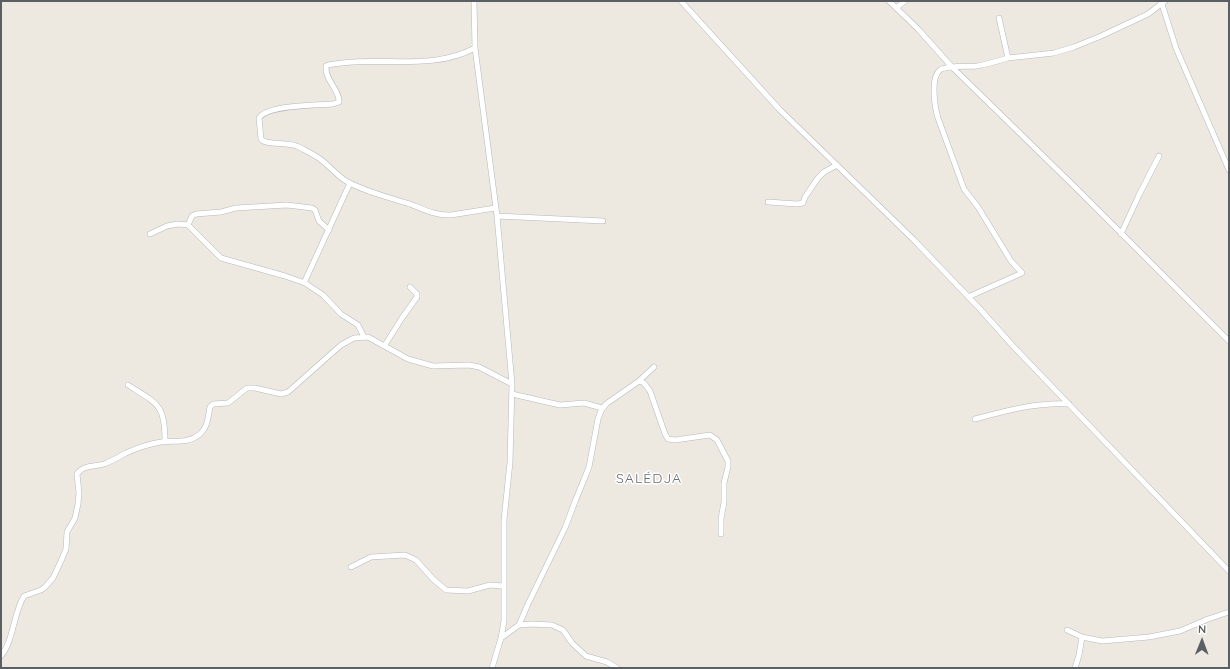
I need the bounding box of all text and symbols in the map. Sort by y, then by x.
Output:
district label: SALÉDJA [616,471,682,487]
north arrow [1182,621,1222,661]
text: N [1198,622,1206,636]

